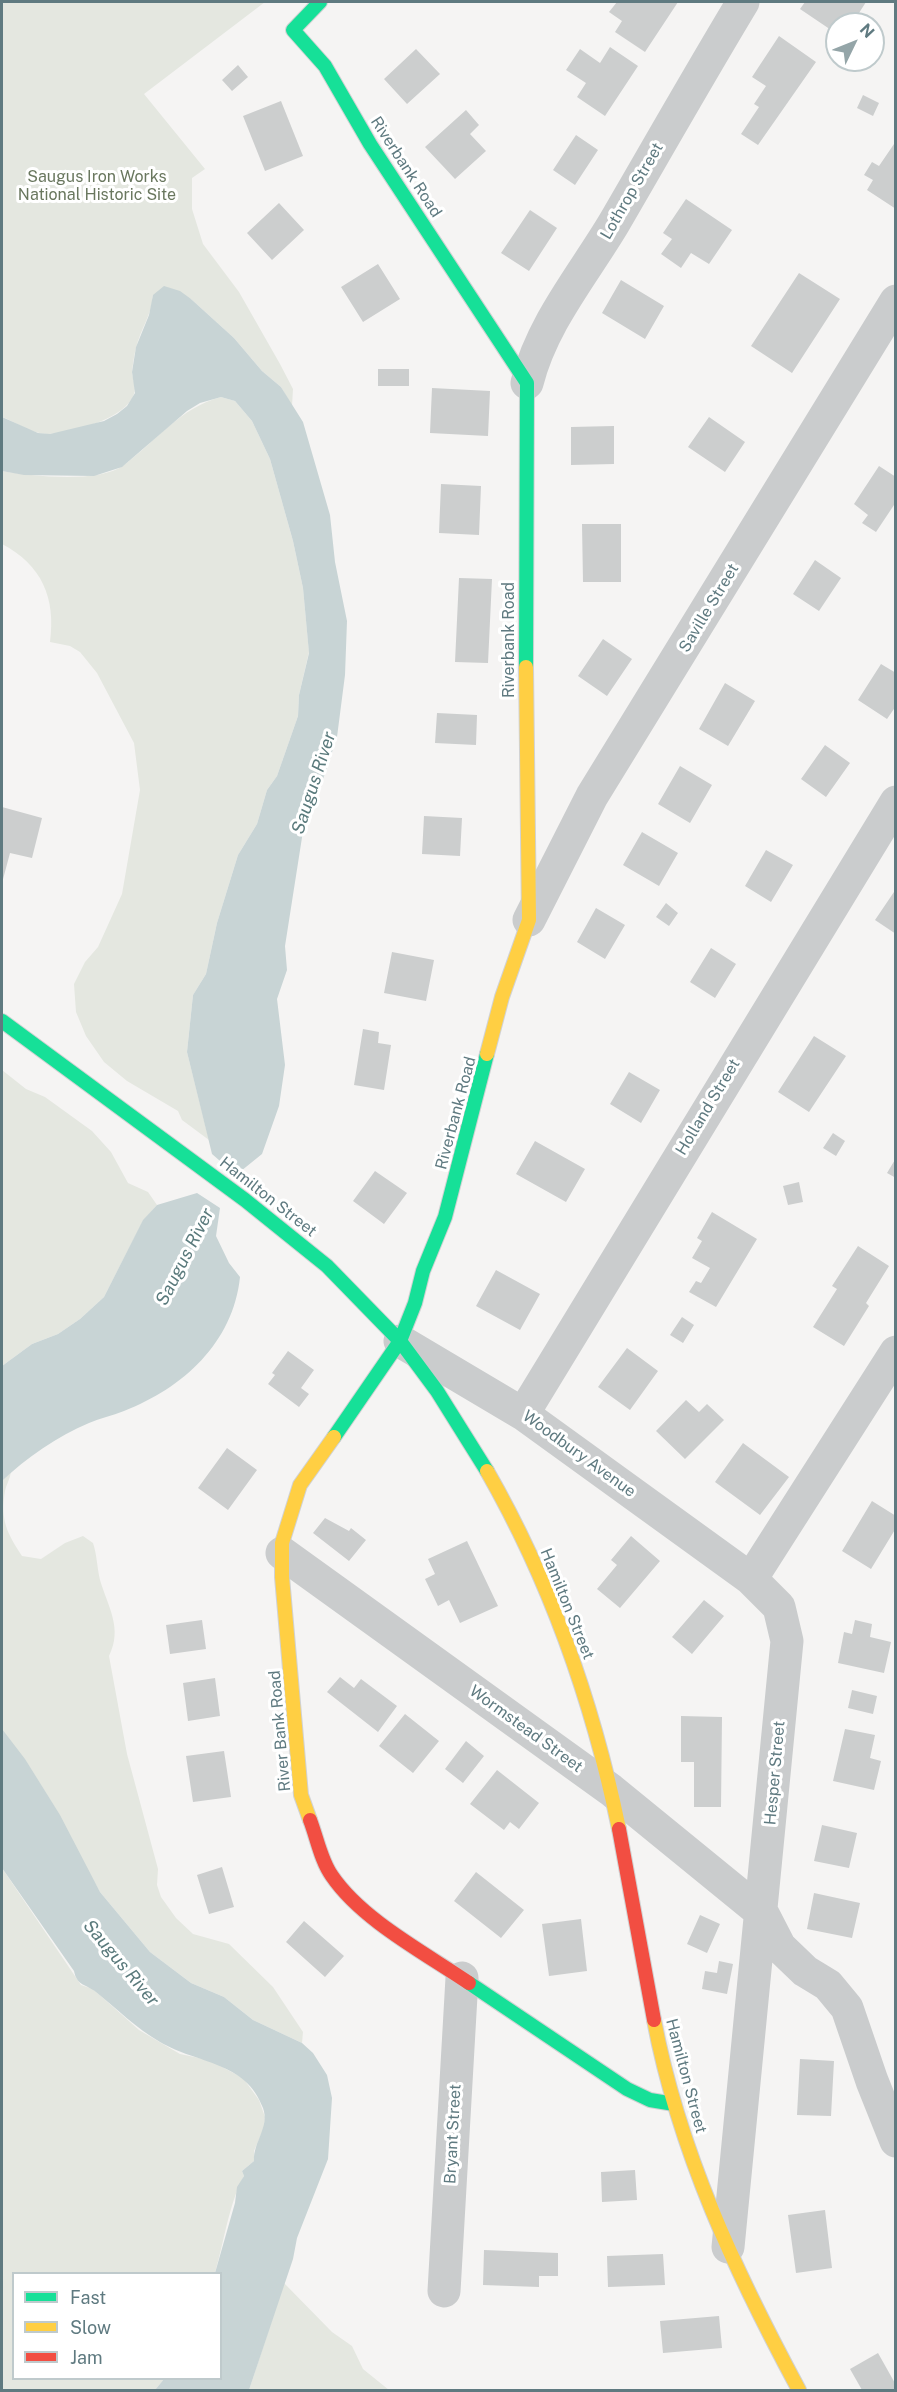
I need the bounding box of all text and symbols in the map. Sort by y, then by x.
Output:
north arrow [825,12,885,72]
text: N [856,20,878,42]
street label: Riverbank Road [366,113,446,221]
street label: Lothrop Street [597,139,667,243]
park label: Saugus Iron Works National Historic Site [18,167,176,205]
street label: Saville Street [675,560,743,656]
street label: Riverbank Road [499,582,519,698]
water label: Saugus River [287,729,341,837]
street label: Riverbank Road [432,1054,480,1172]
street label: Holland Street [672,1055,744,1159]
street label: Hamilton Street [216,1153,320,1241]
water label: Saugus River [151,1205,219,1309]
street label: Woodbury Avenue [519,1407,639,1501]
street label: Hamilton Street [536,1546,598,1662]
street label: River Bank Road [265,1670,295,1792]
street label: Wormstead Street [466,1681,586,1777]
street label: Hesper Street [761,1720,789,1826]
water label: Saugus River [79,1915,163,2011]
street label: Hamilton Street [661,2016,711,2136]
street label: Bryant Street [441,2083,465,2185]
legend [12,2272,222,2380]
text: Fast [70,2287,106,2308]
text: Slow [70,2317,111,2338]
text: Jam [70,2347,103,2368]

